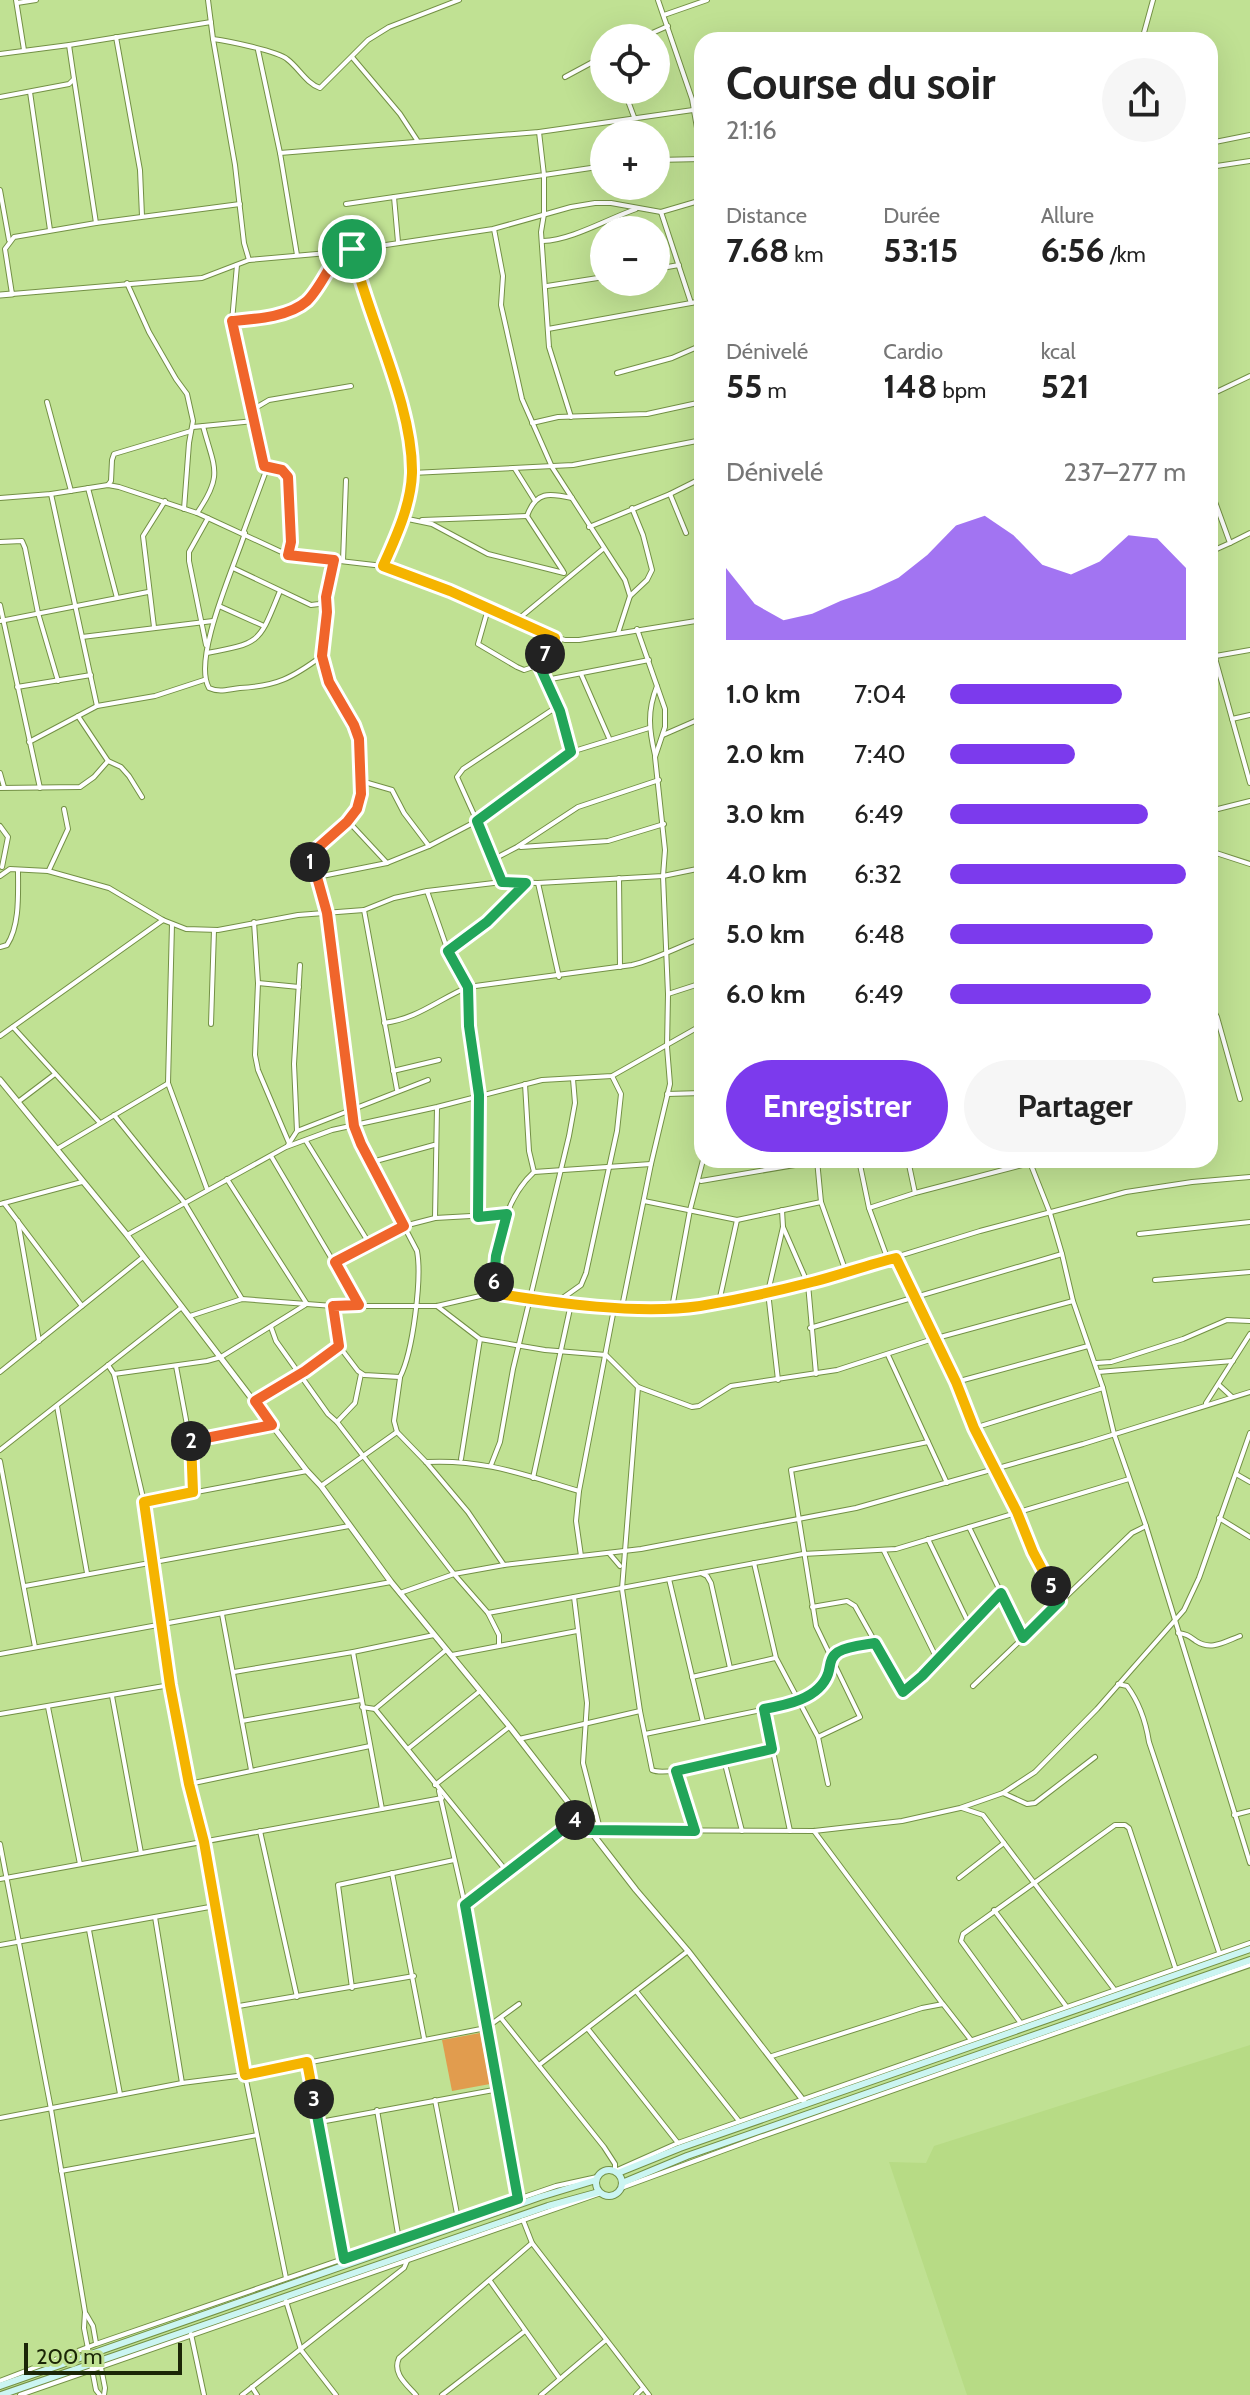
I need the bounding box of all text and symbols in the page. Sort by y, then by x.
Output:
map controls [590,24,670,296]
button: locate [590,24,670,104]
text: Course du soir [726,57,996,110]
button: share [1102,58,1186,142]
text: 21:16 [726,114,777,146]
button: + [590,120,670,200]
text: Distance [726,202,807,229]
text: Durée [883,202,940,229]
text: Allure [1041,202,1094,229]
pin [318,215,386,283]
button: − [590,216,670,296]
icon: arrive [330,227,374,271]
text: 7.68 [726,229,789,271]
text: 53:15 [883,229,958,271]
text: 6:56 [1041,229,1105,271]
text: km [789,241,823,268]
text: /km [1105,241,1146,268]
text: Dénivelé [726,338,808,365]
text: Cardio [883,338,943,365]
text: kcal [1041,338,1076,365]
text: 55 [726,365,763,407]
text: 148 [883,365,938,407]
text: 521 [1041,365,1089,407]
text: m [763,377,787,404]
text: bpm [938,377,986,404]
text: Dénivelé [726,456,823,488]
text: 237–277 m [1064,456,1186,488]
pin: 7 [525,634,565,674]
text: 7 [539,640,551,667]
text: 1.0 km [726,678,801,710]
text: 7:04 [854,678,906,710]
text: 2.0 km [726,738,805,770]
text: 7:40 [854,738,906,770]
text: 3.0 km [726,798,805,830]
text: 6:49 [854,798,904,830]
pin: 1 [290,842,330,882]
text: 1 [306,848,314,875]
text: 4.0 km [726,858,807,890]
text: 6:32 [854,858,902,890]
text: 5.0 km [726,918,805,950]
text: 6:48 [854,918,905,950]
text: 6.0 km [726,978,806,1010]
text: 6:49 [854,978,904,1010]
button: Enregistrer [726,1060,948,1152]
button: Partager [964,1060,1186,1152]
pin: 6 [474,1262,514,1302]
text: 6 [488,1268,500,1295]
pin: 2 [171,1421,211,1461]
text: 2 [185,1427,197,1454]
pin: 5 [1031,1566,1071,1606]
text: 5 [1045,1572,1057,1599]
pin: 4 [555,1800,595,1840]
text: 4 [568,1806,582,1833]
pin: 3 [294,2079,334,2119]
text: 3 [308,2085,320,2112]
scale bar [24,2339,182,2375]
text: 200 m [36,2343,102,2370]

